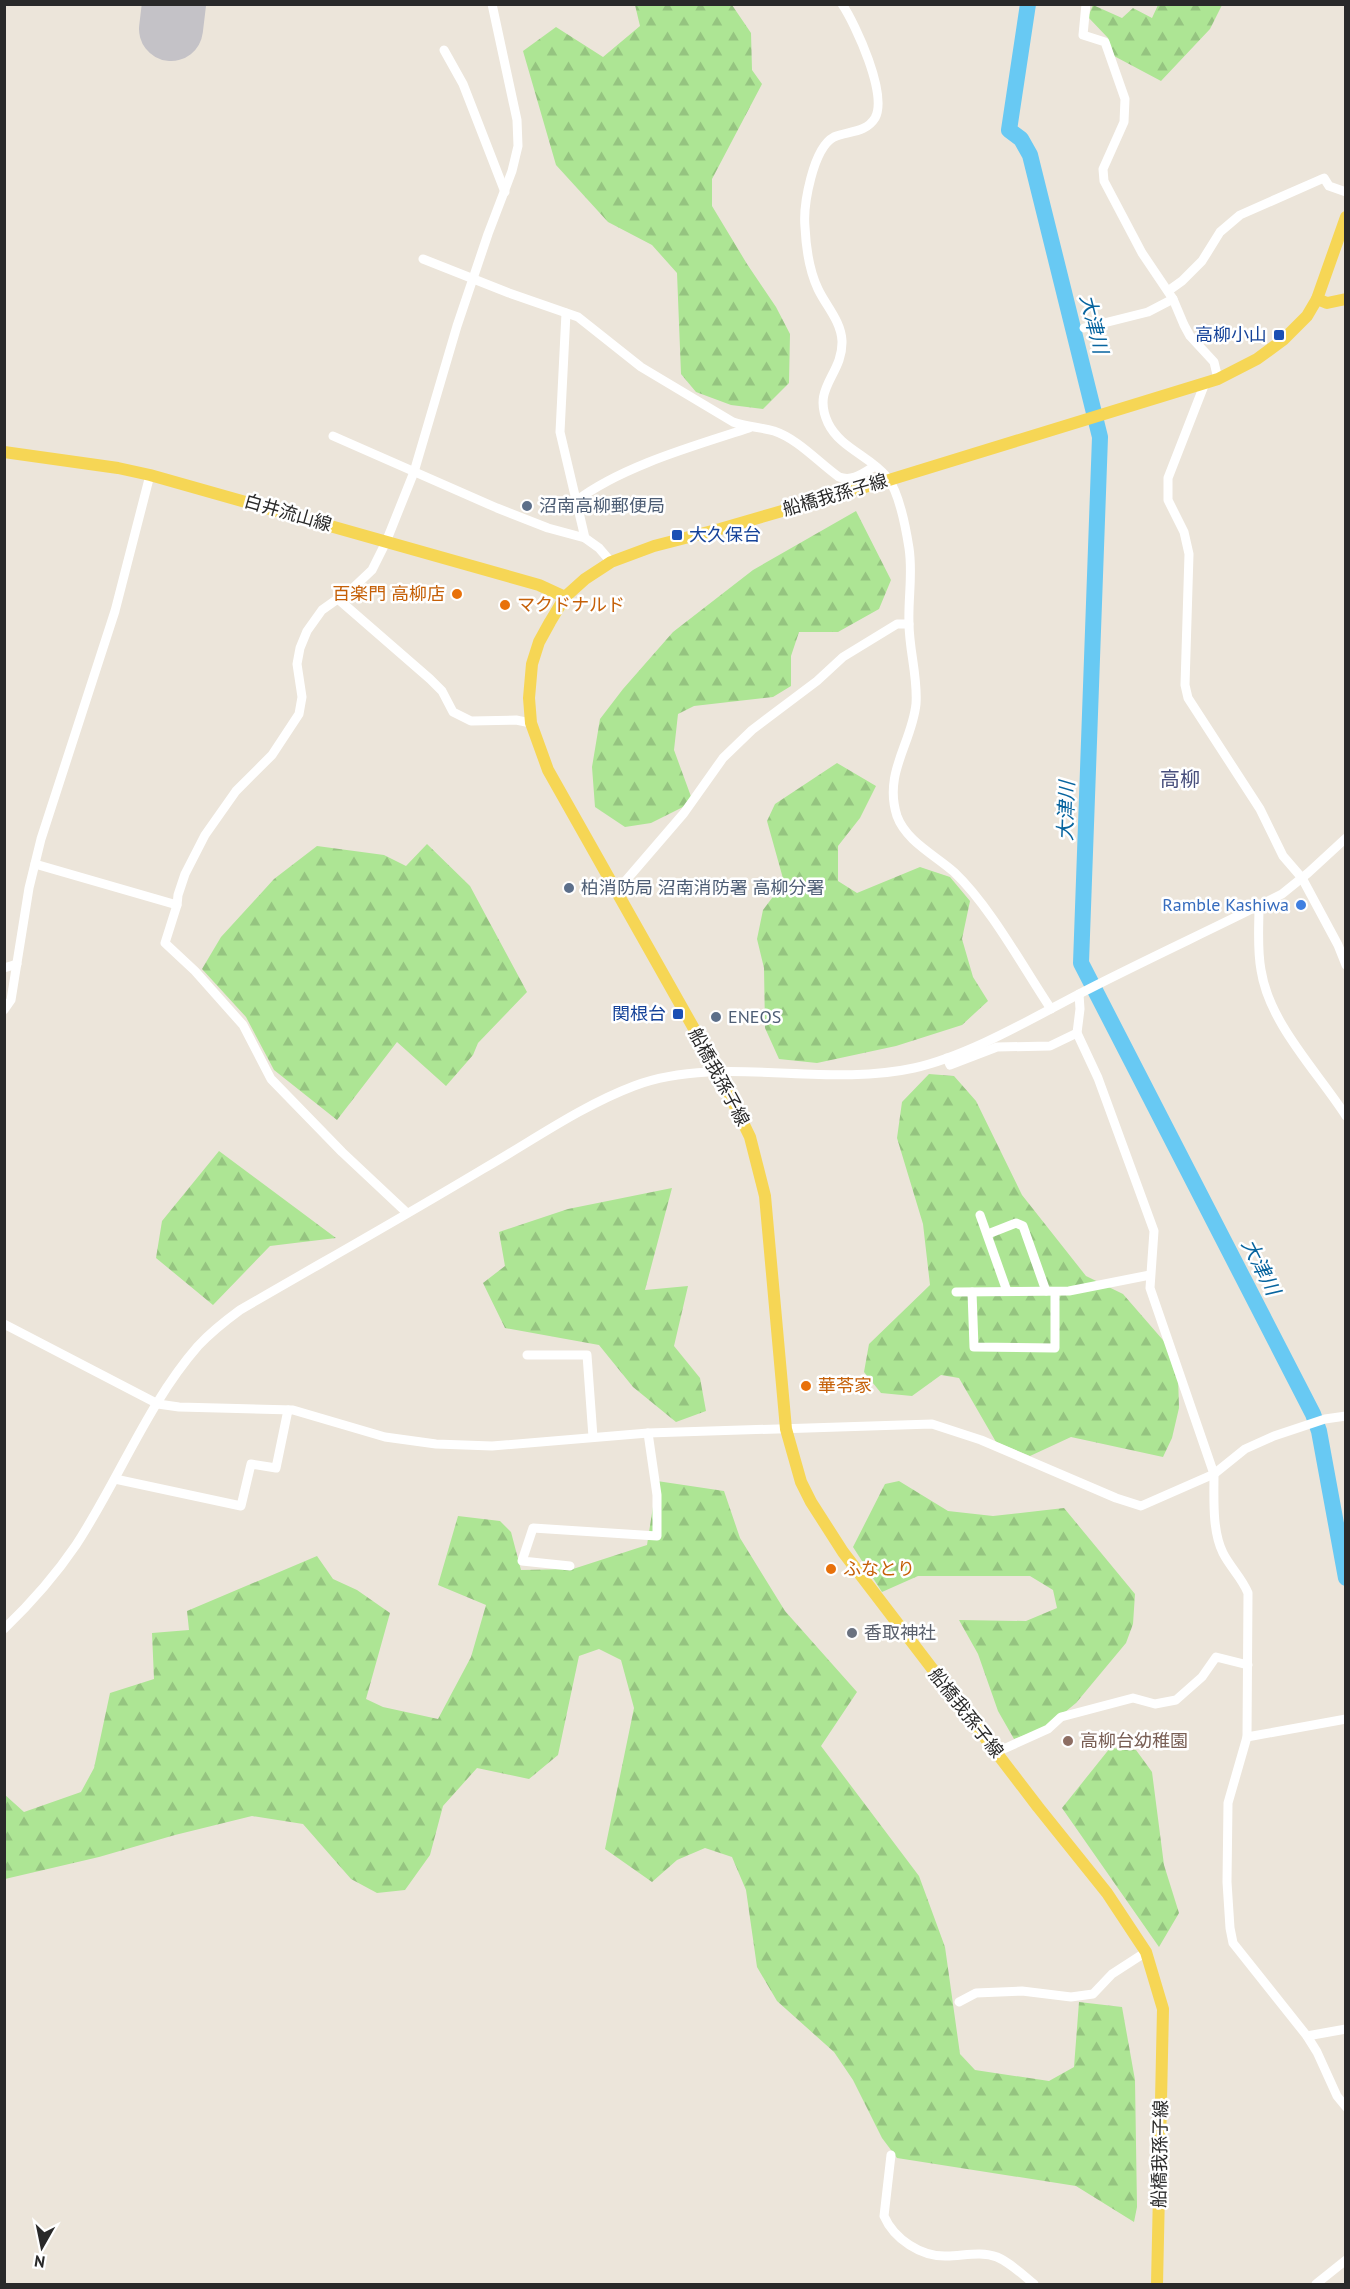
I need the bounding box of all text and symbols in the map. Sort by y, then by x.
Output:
water label: 大津川 [1074,292,1114,358]
place label: 高柳小山 [1195,323,1267,346]
marker: 高柳小山 [1272,328,1286,342]
street label: 船橋我孫子線 [780,469,890,520]
street label: 白井流山線 [242,489,335,536]
place label: 沼南高柳郵便局 [539,494,665,517]
marker: 沼南高柳郵便局 [520,499,534,513]
place label: 大久保台 [689,523,761,546]
marker: 大久保台 [670,528,684,542]
place label: 百楽門 高柳店 [332,582,445,605]
marker: 百楽門 高柳店 [450,587,464,601]
place label: マクドナルド [517,593,625,616]
marker: マクドナルド [498,598,512,612]
district label: 高柳 [1160,766,1200,792]
water label: 大津川 [1052,779,1080,841]
place label: 柏消防局 沼南消防署 高柳分署 [581,876,825,899]
marker: 柏消防局 沼南消防署 高柳分署 [562,881,576,895]
place label: Ramble Kashiwa [1162,893,1289,916]
marker: Ramble Kashiwa [1294,898,1308,912]
place label: 関根台 [612,1002,666,1025]
place label: ENEOS [728,1005,781,1028]
marker: 関根台 [671,1007,685,1021]
marker: ENEOS [709,1010,723,1024]
street label: 船橋我孫子線 [684,1024,755,1130]
water label: 大津川 [1236,1234,1287,1301]
place label: 華苓家 [818,1374,872,1397]
marker: 華苓家 [799,1379,813,1393]
place label: ふなとり [843,1557,915,1580]
marker: ふなとり [824,1562,838,1576]
place label: 香取神社 [864,1621,936,1644]
marker: 香取神社 [845,1626,859,1640]
street label: 船橋我孫子線 [924,1663,1009,1762]
place label: 高柳台幼稚園 [1080,1729,1188,1752]
marker: 高柳台幼稚園 [1061,1734,1075,1748]
street label: 船橋我孫子線 [1147,2100,1172,2208]
north arrow [12,2217,72,2277]
text: N [33,2251,46,2273]

